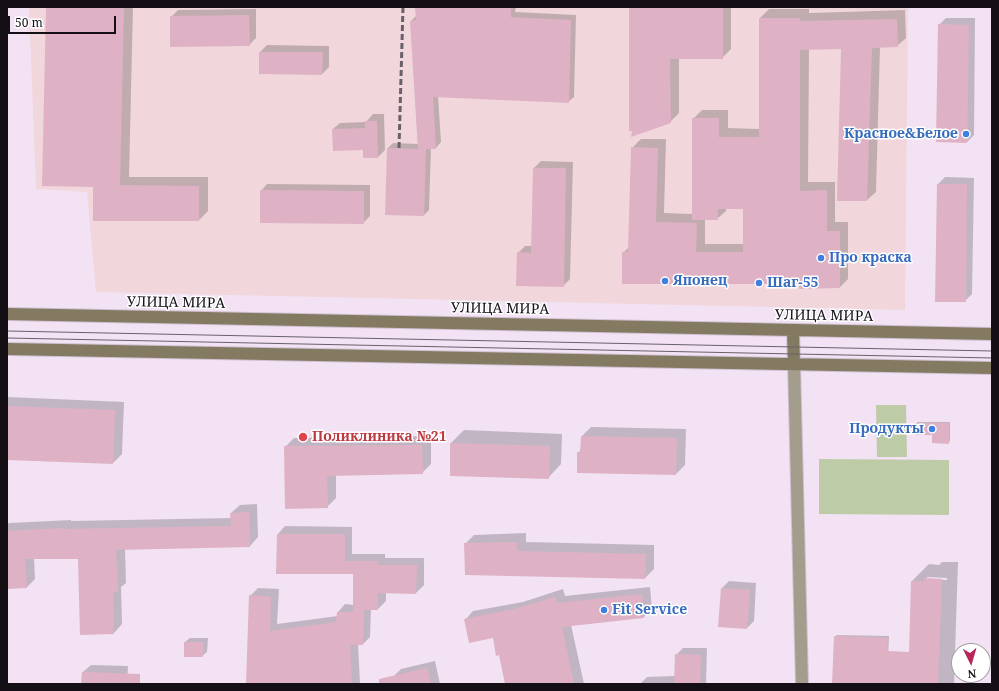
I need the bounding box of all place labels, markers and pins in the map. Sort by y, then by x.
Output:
place label: Красное&Белое [844,126,958,142]
marker: Красное&Белое [961,129,971,139]
place label: Про краска [829,250,912,266]
marker: Про краска [816,253,826,263]
place label: Японец [673,273,727,289]
place label: Шаг-55 [767,275,818,291]
marker: Японец [660,276,670,286]
marker: Шаг-55 [754,278,764,288]
place label: Продукты [849,421,924,437]
marker: Продукты [927,424,937,434]
place label: Поликлиника №21 [312,429,447,445]
marker: Поликлиника №21 [297,431,309,443]
place label: Fit Service [612,602,687,618]
marker: Fit Service [599,605,609,615]

